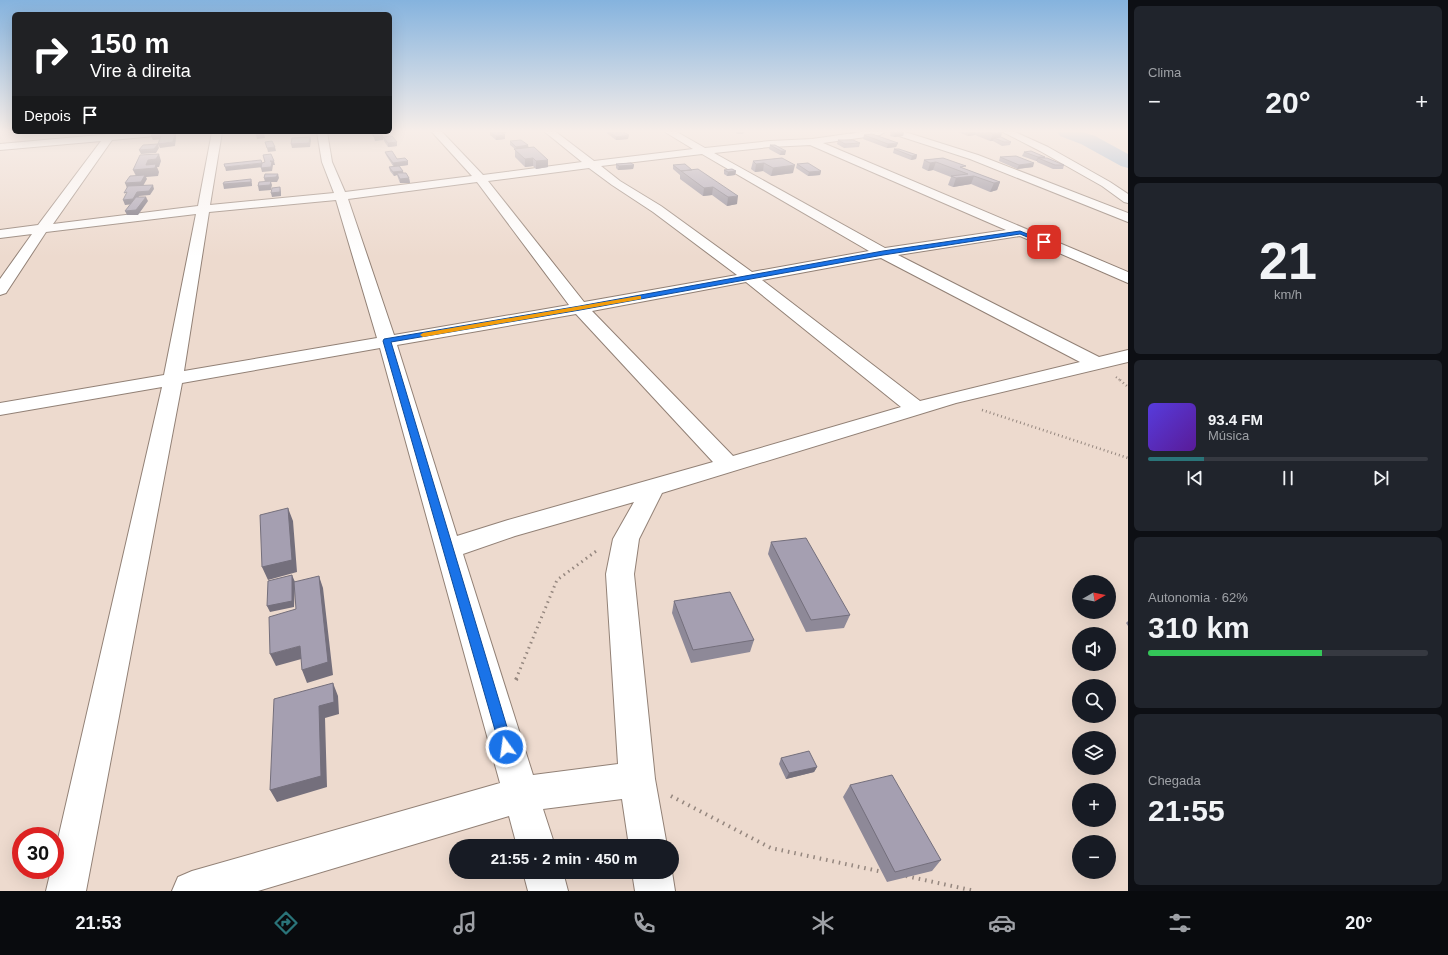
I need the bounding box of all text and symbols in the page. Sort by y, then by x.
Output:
icon: right [24,28,76,80]
text: 150 m [90,28,169,59]
text: Vire à direita [90,61,191,81]
text: Clima [1148,65,1181,80]
text: 20° [1265,86,1311,119]
text: − [1148,89,1161,114]
text: + [1415,89,1428,114]
icon: arrive [79,104,101,126]
text: Depois [24,107,71,124]
pin [1027,225,1061,259]
icon: arrive [1033,231,1055,253]
text: 21 [1259,232,1317,290]
text: km/h [1274,287,1302,302]
text: 93.4 FM [1208,411,1263,428]
text: Música [1208,428,1249,443]
icon: previous [1184,467,1206,489]
icon: pause [1277,467,1299,489]
icon: next [1370,467,1392,489]
north arrow [1072,575,1116,619]
map controls [1072,575,1116,879]
text: Autonomia · 62% [1148,590,1248,605]
text: 310 km [1148,611,1250,644]
button: sound [1072,627,1116,671]
button: search [1072,679,1116,723]
position arrow [485,726,527,768]
button: layers [1072,731,1116,775]
text: Chegada [1148,773,1201,788]
button: + [1072,783,1116,827]
text: 21:55 [1148,794,1225,827]
speed limit sign: 30 [12,827,64,879]
button: − [1072,835,1116,879]
text: 21:55 · 2 min · 450 m [491,850,637,867]
icon: directions [272,909,300,937]
icon: music [451,909,479,937]
icon: phone [630,909,658,937]
icon: climate [809,909,837,937]
icon: car [988,909,1016,937]
icon: filters [1166,909,1194,937]
text: 21:53 [75,913,121,933]
text: 20° [1345,913,1372,933]

